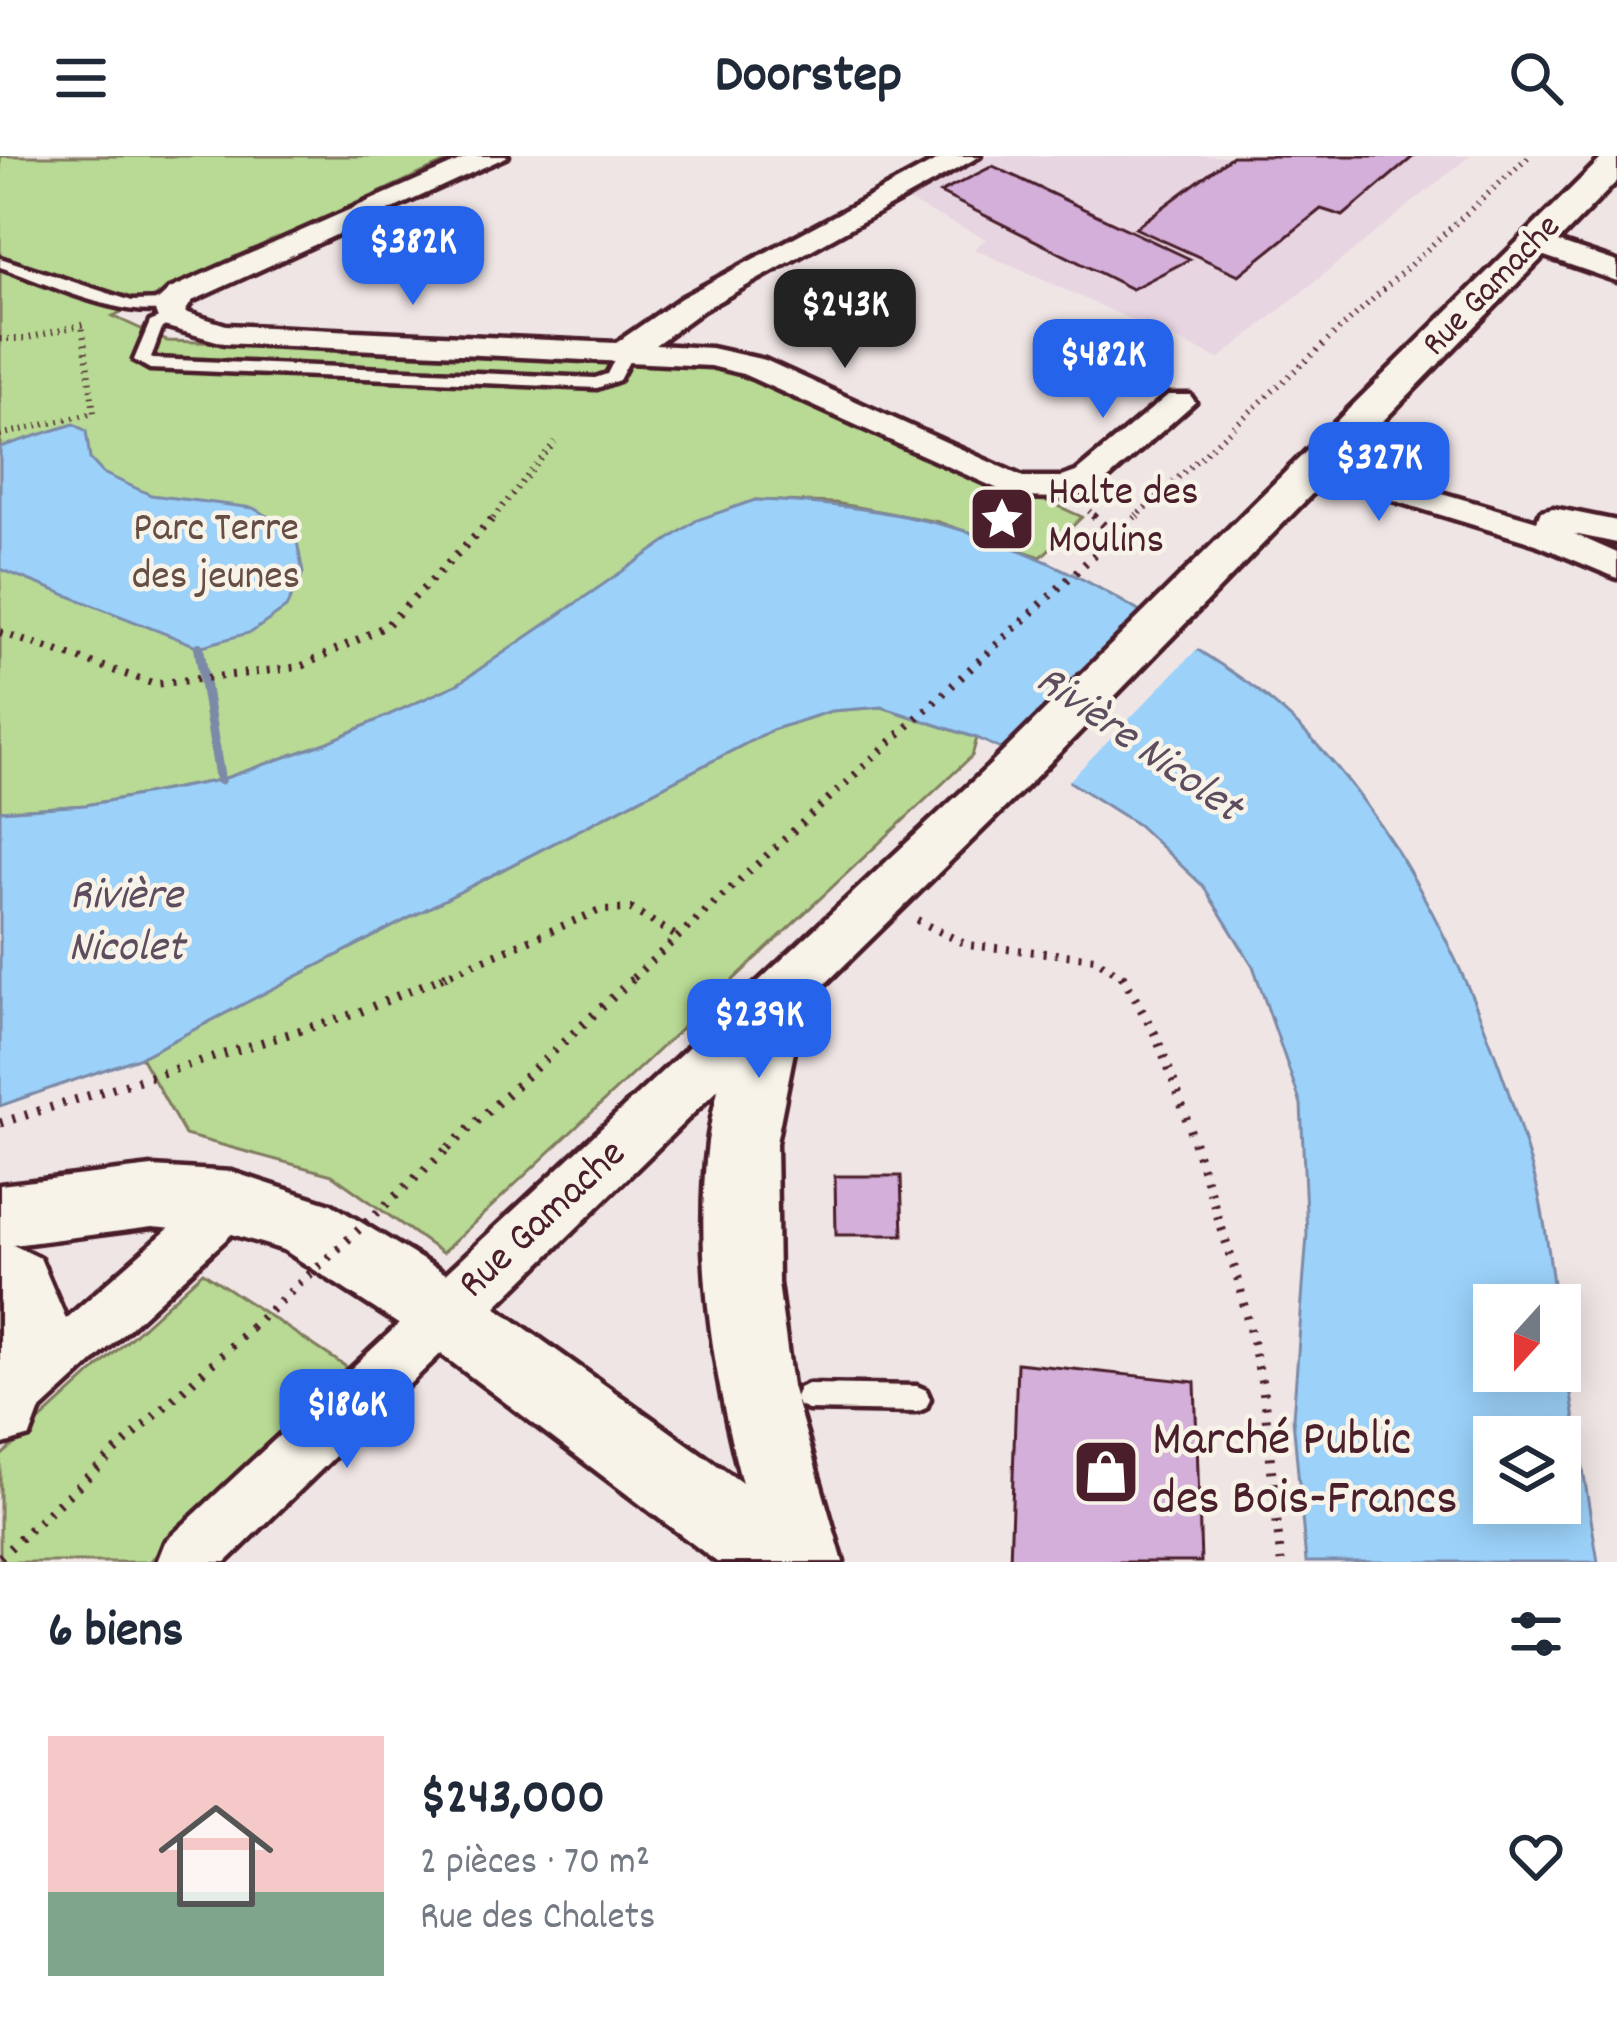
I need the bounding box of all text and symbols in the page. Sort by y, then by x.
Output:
text: Doorstep [715,40,902,117]
icon: menu [48,45,114,111]
icon: search [1503,45,1569,111]
street label: Rue Gamache [1412,204,1574,370]
pin: $382K [329,206,497,308]
text: $382K [369,217,457,272]
pin: $243K [761,269,929,371]
text: $243K [801,280,889,335]
pin: $482K [1019,319,1187,421]
text: $482K [1060,330,1146,385]
pin: $327K [1295,422,1463,524]
text: $327K [1335,433,1423,488]
place label: Halte des Moulins [1048,465,1199,573]
place icon: Halte des Moulins [967,484,1037,554]
park label: Parc Terre des jeunes [132,501,300,609]
water label: Rivière Nicolet [1021,651,1257,843]
water label: Rivière Nicolet [68,866,188,982]
pin: $239K [675,979,843,1081]
text: $239K [714,990,804,1045]
street label: Rue Gamache [446,1127,642,1315]
north arrow [1473,1284,1581,1392]
map controls [1473,1284,1581,1524]
pin: $186K [263,1369,431,1471]
text: $186K [306,1380,388,1435]
place label: Marché Public des Bois-Francs [1152,1407,1458,1538]
button: layers [1473,1416,1581,1524]
shop icon: Marché Public des Bois-Francs [1071,1437,1141,1507]
text: 6 biens [48,1598,184,1670]
icon: filters [1503,1601,1569,1667]
text: $243,000 [420,1765,605,1837]
icon: home [144,1784,288,1928]
icon: heart [1503,1823,1569,1889]
text: 2 pièces · 70 m² [420,1837,650,1892]
text: Rue des Chalets [420,1892,655,1947]

